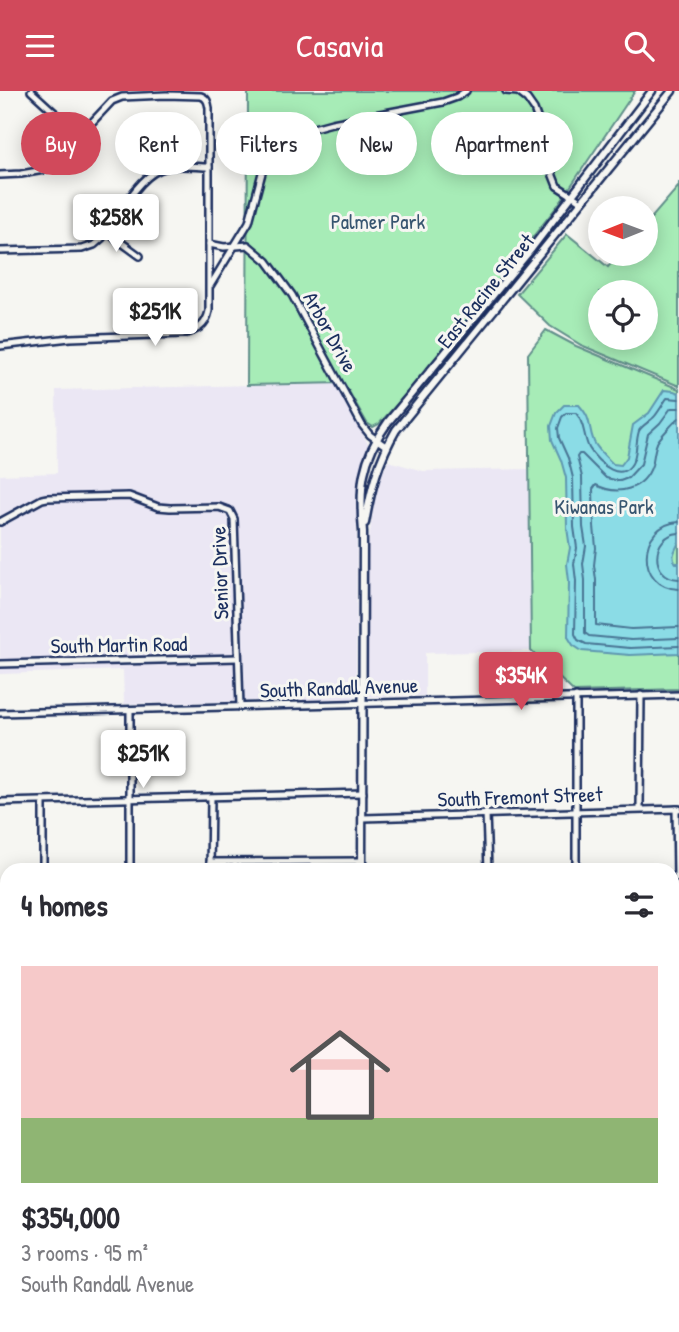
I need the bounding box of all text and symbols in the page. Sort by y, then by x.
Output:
text: Casavia [296,24,383,67]
icon: menu [21,27,59,65]
icon: search [620,27,658,65]
chip: Buy [21,112,101,175]
chip: Rent [115,112,202,175]
chip: Filters [216,112,322,175]
chip: New [336,112,417,175]
chip: Apartment [431,112,573,175]
pin: $258K [67,195,165,254]
north arrow [588,196,658,266]
map controls [588,196,658,350]
text: $258K [89,201,143,232]
park label: Palmer Park [331,207,426,236]
street label: East Racine Street [430,227,541,354]
button: locate [588,280,658,350]
street label: Arbor Drive [296,286,364,377]
pin: $251K [106,289,204,348]
text: $251K [129,295,181,326]
park label: Kiwanas Park [554,492,654,521]
street label: Senior Drive [203,526,236,620]
street label: South Martin Road [50,629,188,660]
pin: $354K [472,653,570,712]
text: $354K [495,659,547,690]
street label: South Randall Avenue [259,670,419,705]
pin: $251K [94,731,192,790]
text: $251K [117,737,169,768]
street label: South Fremont Street [437,779,604,814]
text: 4 homes [21,885,108,925]
icon: filters [620,886,658,924]
icon: home [277,1012,403,1138]
text: $354,000 [21,1197,120,1237]
text: 3 rooms · 95 m² [21,1237,148,1268]
text: South Randall Avenue [21,1268,194,1299]

